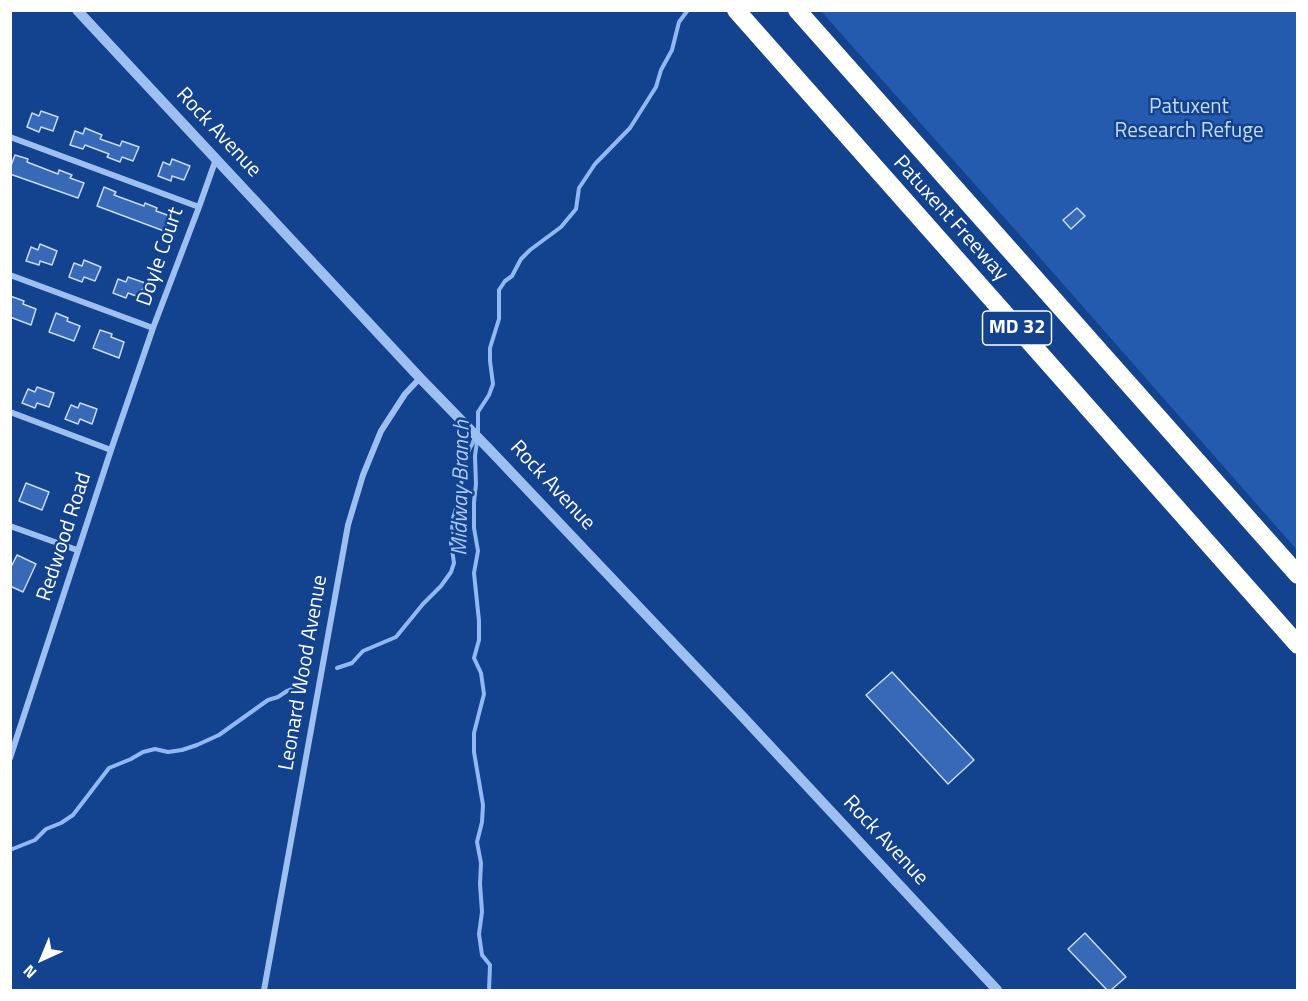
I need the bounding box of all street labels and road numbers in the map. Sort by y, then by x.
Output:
street label: Rock Avenue [170,83,266,183]
street label: Patuxent Freeway [887,151,1013,287]
street label: Doyle Court [132,204,190,310]
road number: MD 32 [982,311,1052,345]
street label: Rock Avenue [504,436,600,536]
street label: Redwood Road [32,470,98,604]
street label: Leonard Wood Avenue [274,573,334,773]
street label: Rock Avenue [837,791,933,891]

